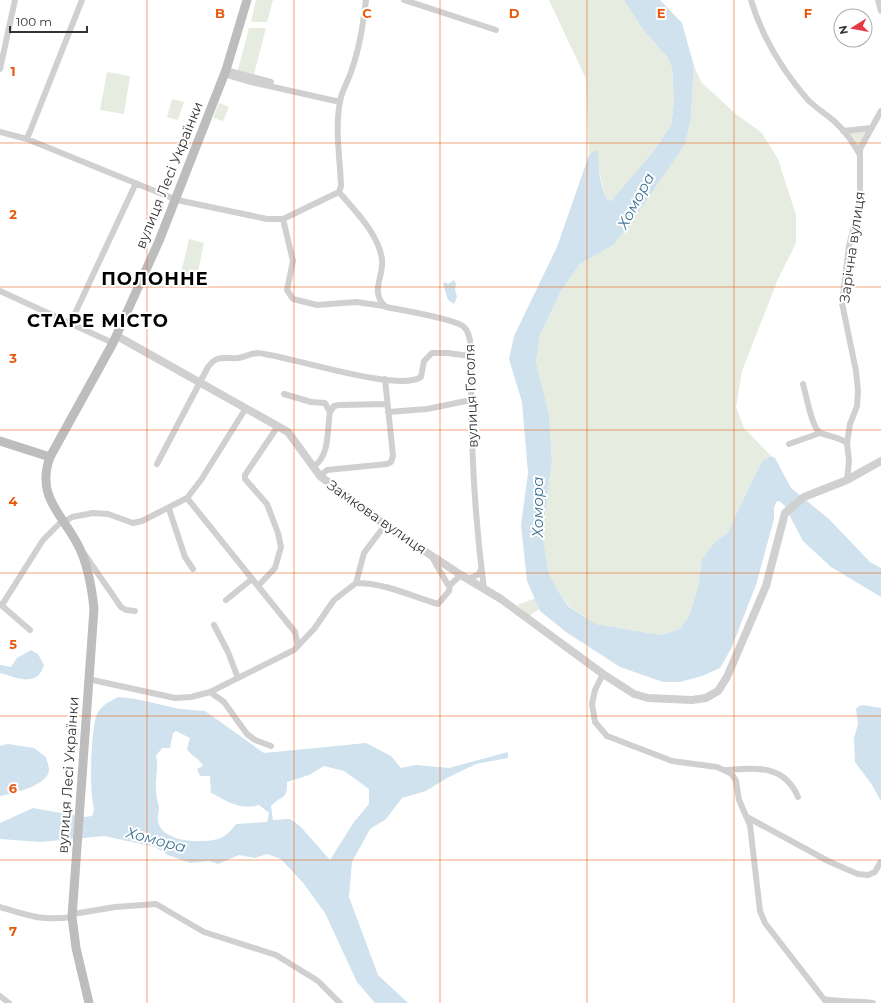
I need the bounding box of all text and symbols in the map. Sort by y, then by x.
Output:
text: B [215,5,225,21]
text: C [362,5,372,21]
text: D [509,5,520,21]
text: E [657,5,666,21]
text: F [804,5,812,21]
scale bar [10,8,87,34]
north arrow [833,8,873,48]
text: 100 m [16,14,52,29]
text: N [835,24,851,36]
text: 1 [10,63,16,79]
street label: вулиця Лесі Українки [131,99,207,251]
water label: Хомора [612,169,658,233]
street label: Зарічна вулиця [835,190,869,304]
text: 2 [9,206,17,222]
district label: ПОЛОННЕ [101,268,209,290]
district label: СТАРЕ МІСТО [27,310,169,332]
street label: вулиця Гоголя [460,344,482,448]
text: 3 [8,350,17,366]
street label: Замкова вулиця [324,476,430,558]
water label: Хомора [528,476,547,539]
text: 4 [9,493,18,509]
text: 5 [9,636,17,652]
street label: вулиця Лесі Українки [54,696,82,854]
text: 6 [9,780,18,796]
water label: Хомора [123,822,188,857]
text: 7 [9,923,17,939]

